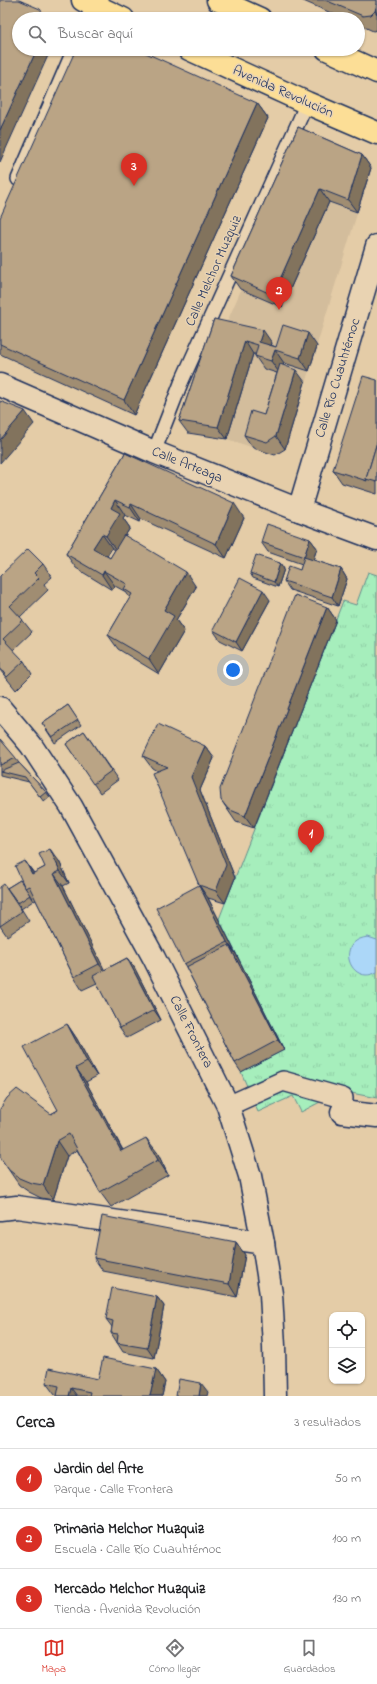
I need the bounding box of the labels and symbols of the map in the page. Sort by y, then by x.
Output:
street label: Avenida Revolución [229,60,337,124]
pin: 3 [121,153,147,186]
street label: Calle Melchor Muzquiz [180,212,248,330]
pin: 2 [266,277,292,310]
street label: Calle Río Cuauhtémoc [310,315,366,440]
street label: Calle Arteaga [148,441,226,490]
your location [223,660,243,680]
pin: 1 [298,820,324,853]
street label: Calle Frontera [164,992,218,1072]

